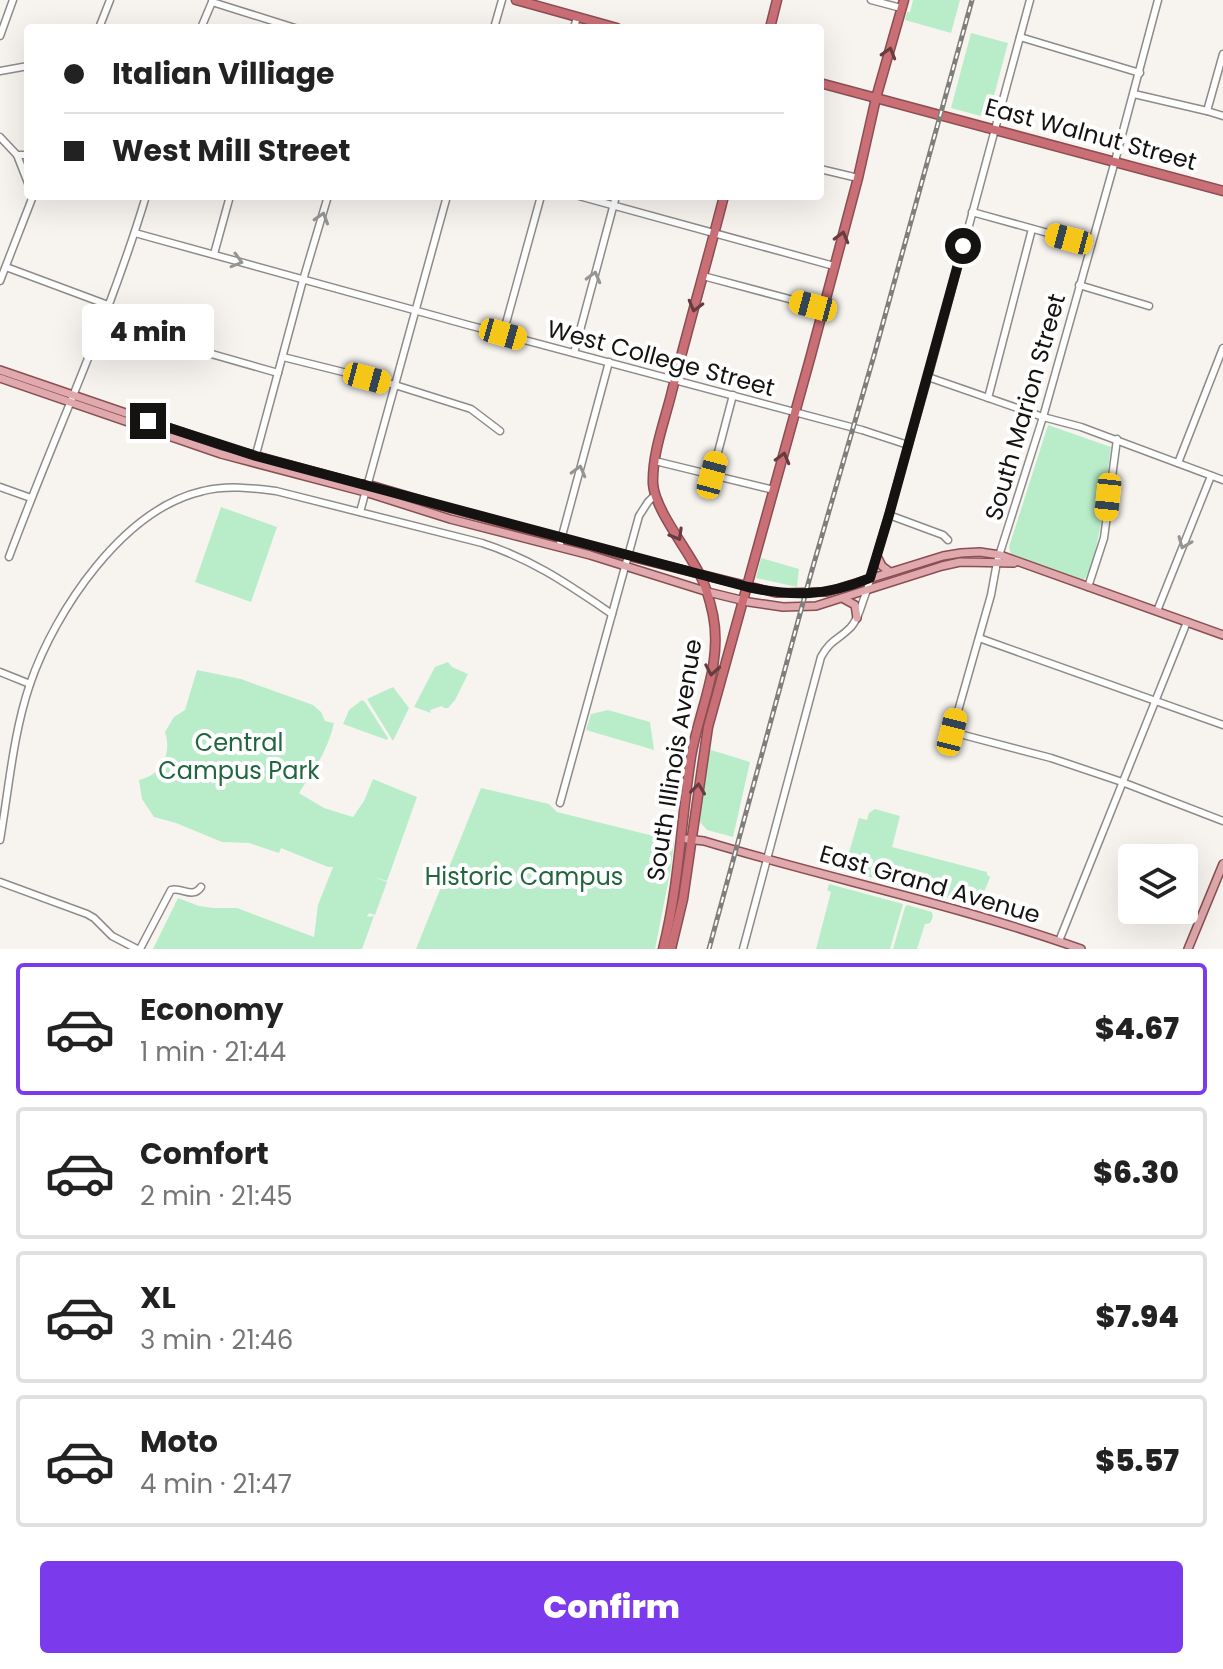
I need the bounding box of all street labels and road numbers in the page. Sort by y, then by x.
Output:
street label: East Walnut Street [981,90,1201,178]
street label: South Marion Street [977,290,1073,524]
street label: West College Street [544,312,778,404]
street label: South Illinois Avenue [639,637,709,883]
street label: East Grand Avenue [816,837,1044,931]

